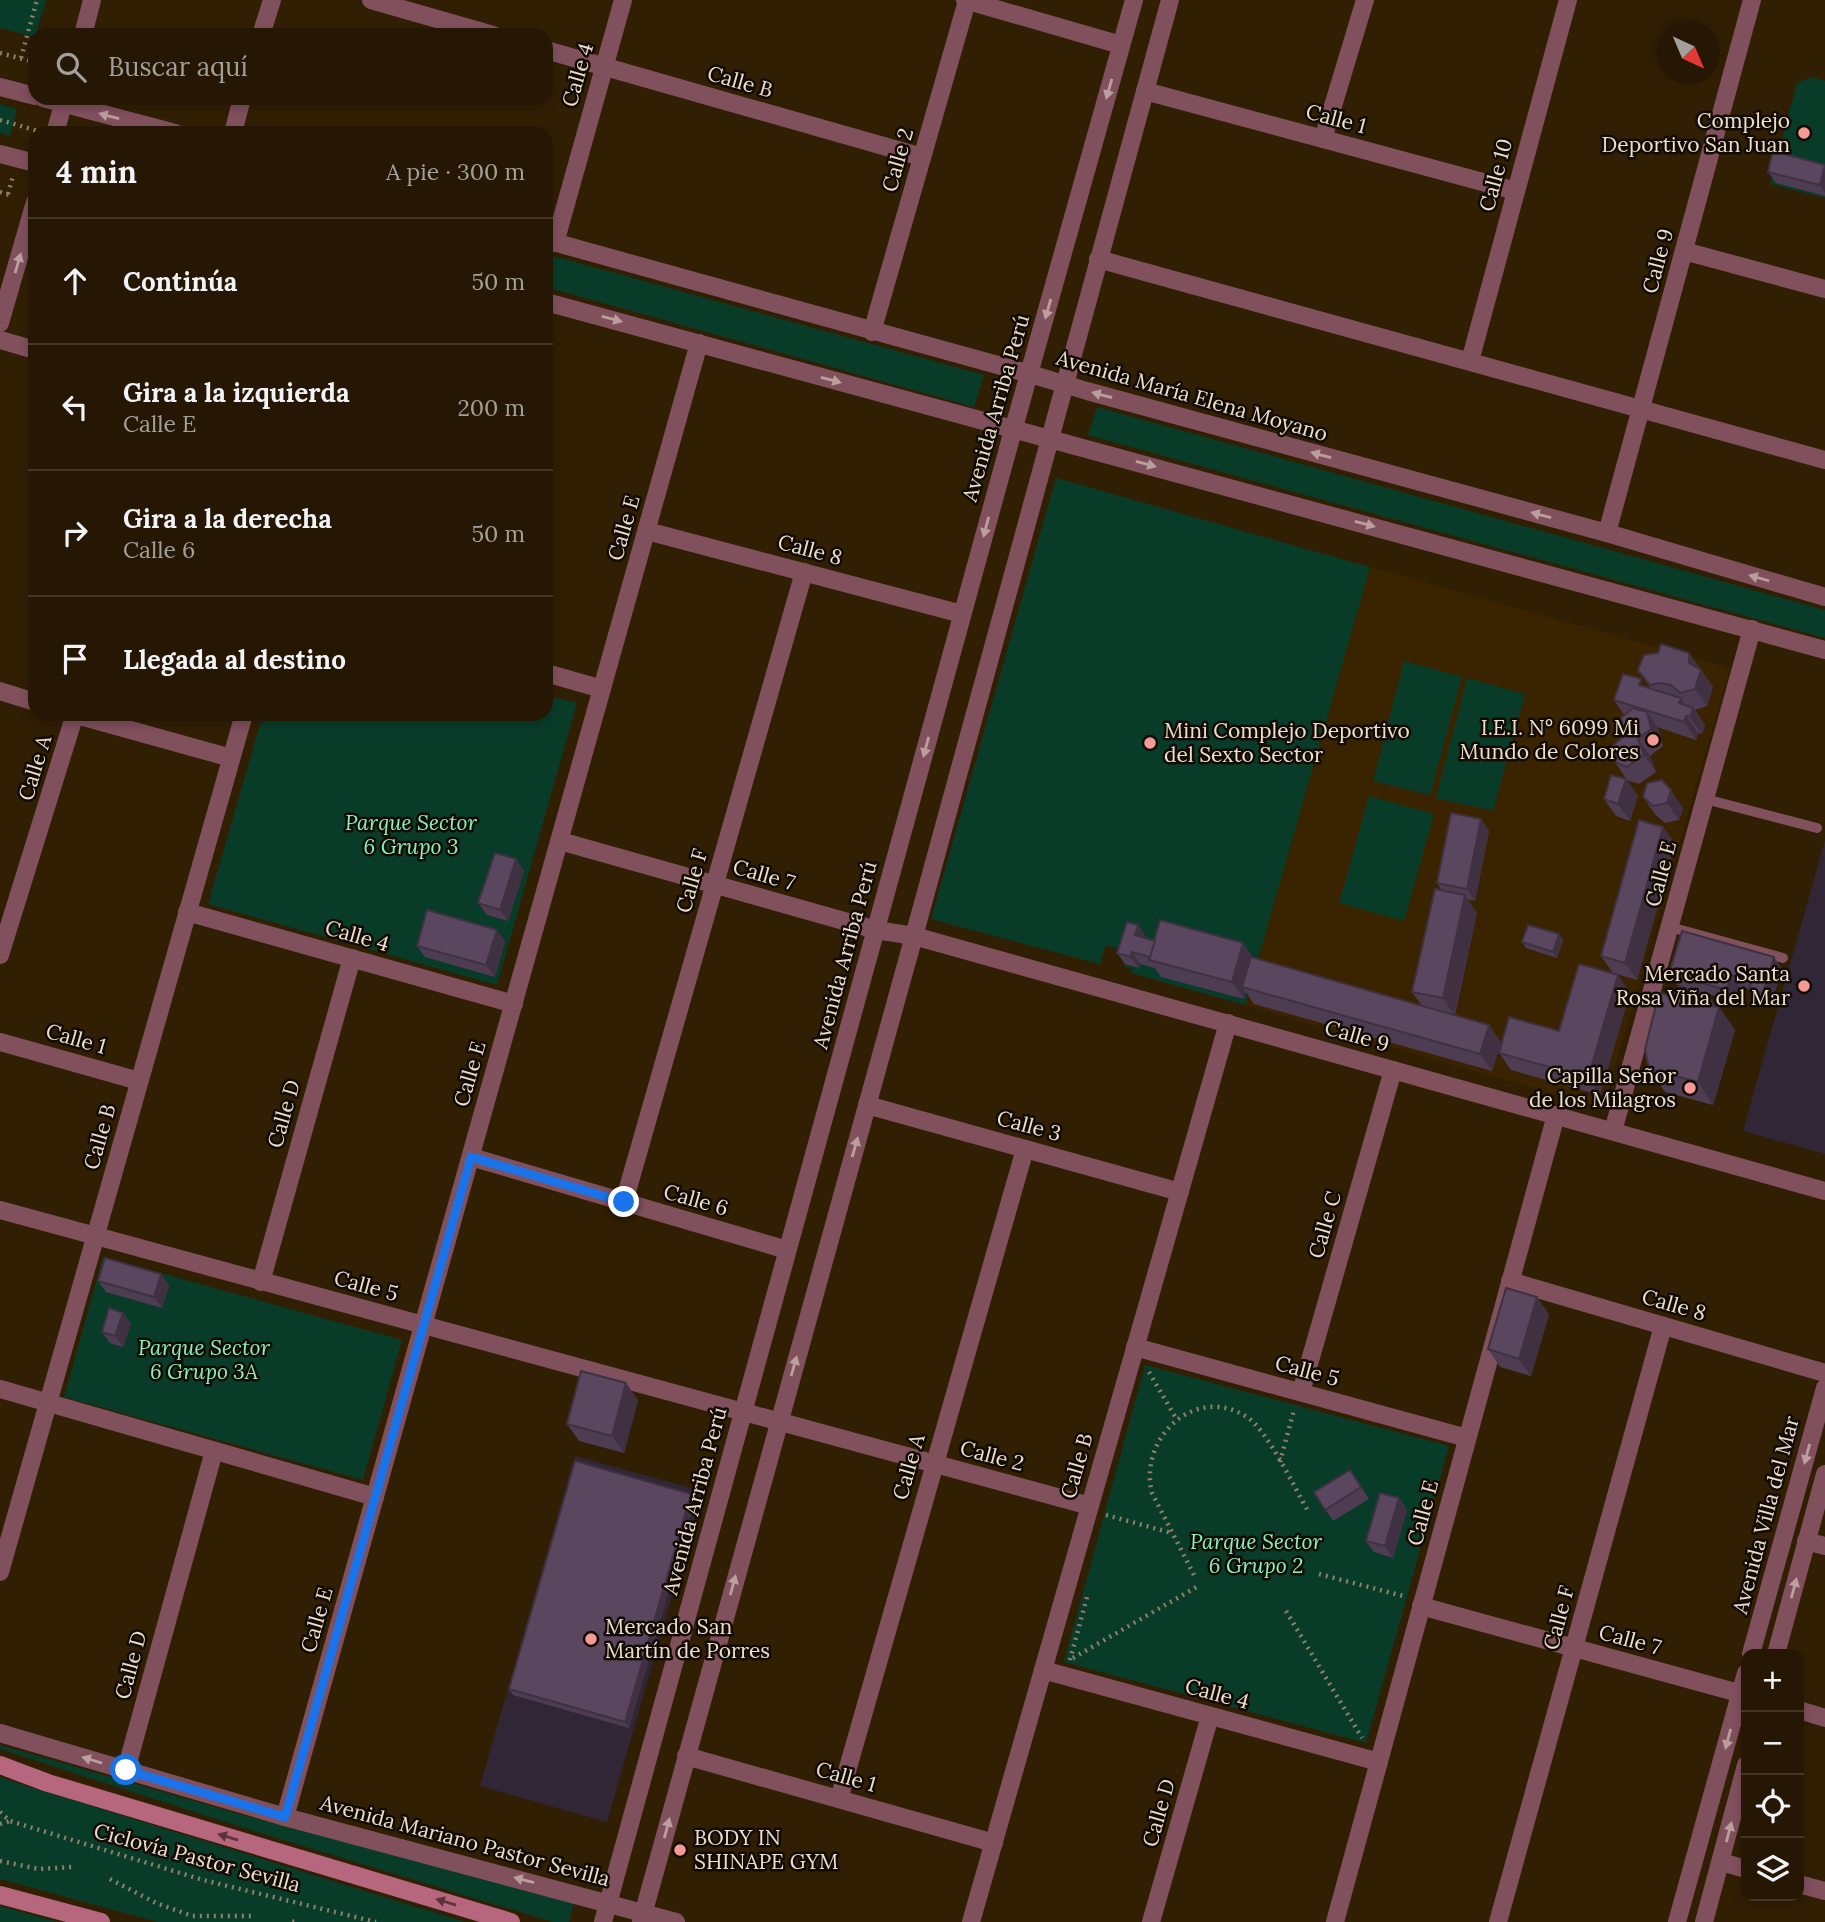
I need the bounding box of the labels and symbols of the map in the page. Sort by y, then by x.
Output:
north arrow [1657,21,1720,84]
street label: Calle 4 [556,40,599,110]
street label: Calle B [704,59,776,104]
one-way arrow [1103,79,1114,101]
street label: Calle 1 [1303,98,1369,140]
place label: Complejo Deportivo San Juan [1602,107,1790,158]
one-way arrow [99,110,120,120]
street label: Calle 2 [876,125,919,195]
marker: Complejo Deportivo San Juan [1796,125,1812,141]
street label: Calle 10 [1473,135,1518,214]
street label: Calle 9 [1636,226,1679,296]
one-way arrow [13,252,23,273]
one-way arrow [1042,298,1053,320]
street label: Avenida Arriba Perú [956,311,1035,506]
one-way arrow [602,315,623,325]
street label: Avenida María Elena Moyano [1052,344,1331,447]
one-way arrow [821,375,842,385]
one-way arrow [1091,390,1112,400]
one-way arrow [1310,450,1331,460]
one-way arrow [1135,460,1156,470]
street label: Calle E [601,492,646,564]
one-way arrow [1530,509,1552,520]
one-way arrow [980,517,991,539]
one-way arrow [1354,519,1376,530]
street label: Calle 8 [775,528,845,571]
one-way arrow [1749,572,1770,582]
place label: I.E.I. N° 6099 Mi Mundo de Colores [1460,714,1639,765]
place label: Mini Complejo Deportivo del Sexto Sector [1164,717,1410,768]
street label: Calle A [12,731,57,804]
marker: I.E.I. N° 6099 Mi Mundo de Colores [1645,732,1661,748]
marker: Mini Complejo Deportivo del Sexto Sector [1142,735,1158,751]
one-way arrow [920,736,931,758]
park label: Parque Sector 6 Grupo 3 [345,809,477,860]
street label: Calle E [1639,838,1682,910]
street label: Calle F [670,846,714,916]
street label: Calle 7 [730,853,799,896]
street label: Avenida Arriba Perú [806,858,883,1053]
street label: Calle 4 [322,914,392,957]
place label: Mercado Santa Rosa Viña del Mar [1616,960,1790,1011]
marker: Mercado Santa Rosa Viña del Mar [1796,978,1812,994]
street label: Calle 9 [1322,1013,1393,1058]
street label: Calle 1 [43,1017,109,1060]
street label: Calle E [447,1038,492,1110]
place label: Capilla Señor de los Milagros [1529,1062,1676,1113]
street label: Calle D [261,1077,306,1151]
marker: Capilla Señor de los Milagros [1682,1080,1698,1096]
street label: Calle B [77,1101,122,1173]
street label: Calle 3 [994,1104,1064,1147]
one-way arrow [851,1136,861,1157]
street label: Calle 6 [661,1177,732,1222]
route end [608,1186,639,1217]
street label: Calle C [1302,1188,1347,1262]
street label: Calle 5 [331,1264,401,1307]
street label: Calle 8 [1639,1282,1709,1327]
park label: Parque Sector 6 Grupo 3A [138,1334,270,1385]
street label: Calle 5 [1272,1349,1342,1392]
one-way arrow [789,1355,799,1376]
street label: Avenida Arriba Perú [656,1404,733,1599]
street label: Avenida Villa del Mar [1726,1413,1805,1618]
street label: Calle A [886,1430,931,1503]
street label: Calle B [1054,1430,1099,1502]
street label: Calle 2 [957,1434,1027,1477]
one-way arrow [1801,1443,1812,1465]
street label: Calle E [1401,1477,1444,1549]
park label: Parque Sector 6 Grupo 2 [1190,1528,1322,1579]
one-way arrow [729,1574,739,1595]
one-way arrow [1789,1577,1800,1599]
street label: Calle F [1537,1583,1580,1653]
street label: Calle E [294,1584,339,1656]
place label: Mercado San Martín de Porres [605,1613,770,1664]
street label: Calle 7 [1596,1618,1665,1661]
street label: Calle D [108,1628,153,1702]
marker: Mercado San Martín de Porres [583,1631,599,1647]
street label: Calle 4 [1182,1672,1252,1715]
one-way arrow [1722,1728,1733,1750]
route start [110,1754,141,1785]
one-way arrow [82,1755,103,1765]
street label: Calle 1 [813,1755,879,1798]
street label: Calle D [1136,1776,1181,1850]
street label: Avenida Mariano Pastor Sevilla [316,1789,613,1892]
street label: Ciclovía Pastor Sevilla [91,1817,303,1898]
one-way arrow [662,1817,672,1838]
one-way arrow [1724,1822,1734,1843]
place label: BODY IN SHINAPE GYM [694,1824,838,1875]
one-way arrow [217,1831,238,1841]
marker: BODY IN SHINAPE GYM [672,1842,688,1858]
one-way arrow [513,1874,535,1885]
one-way arrow [435,1897,456,1907]

